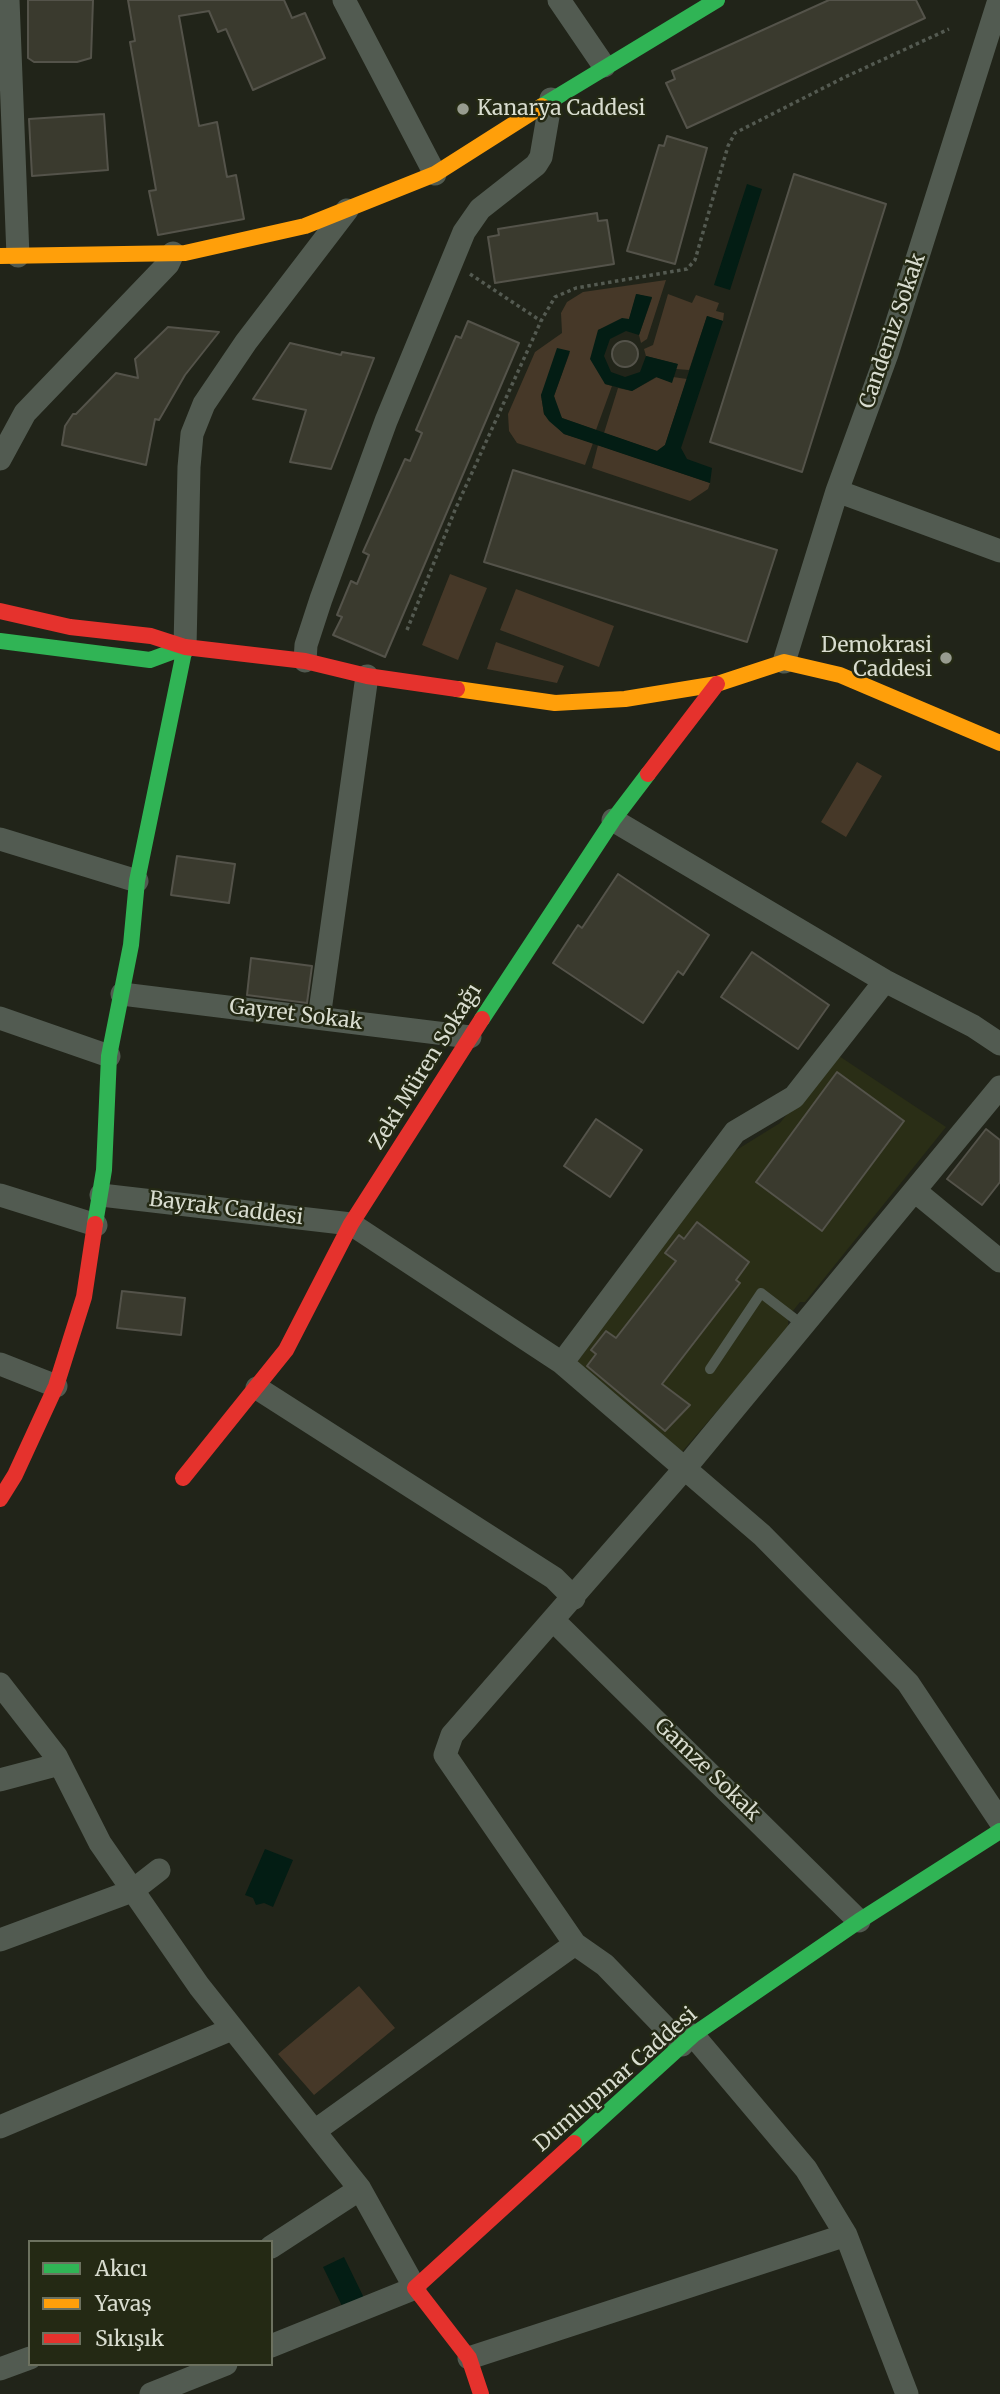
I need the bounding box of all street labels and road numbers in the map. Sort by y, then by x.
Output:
street label: Candeniz Sokak [855,250,931,412]
street label: Zeki Müren Sokağı [365,979,487,1155]
street label: Gayret Sokak [228,994,364,1036]
street label: Bayrak Caddesi [147,1187,305,1231]
street label: Gamze Sokak [649,1713,765,1827]
street label: Dumlupınar Caddesi [530,2003,702,2157]

